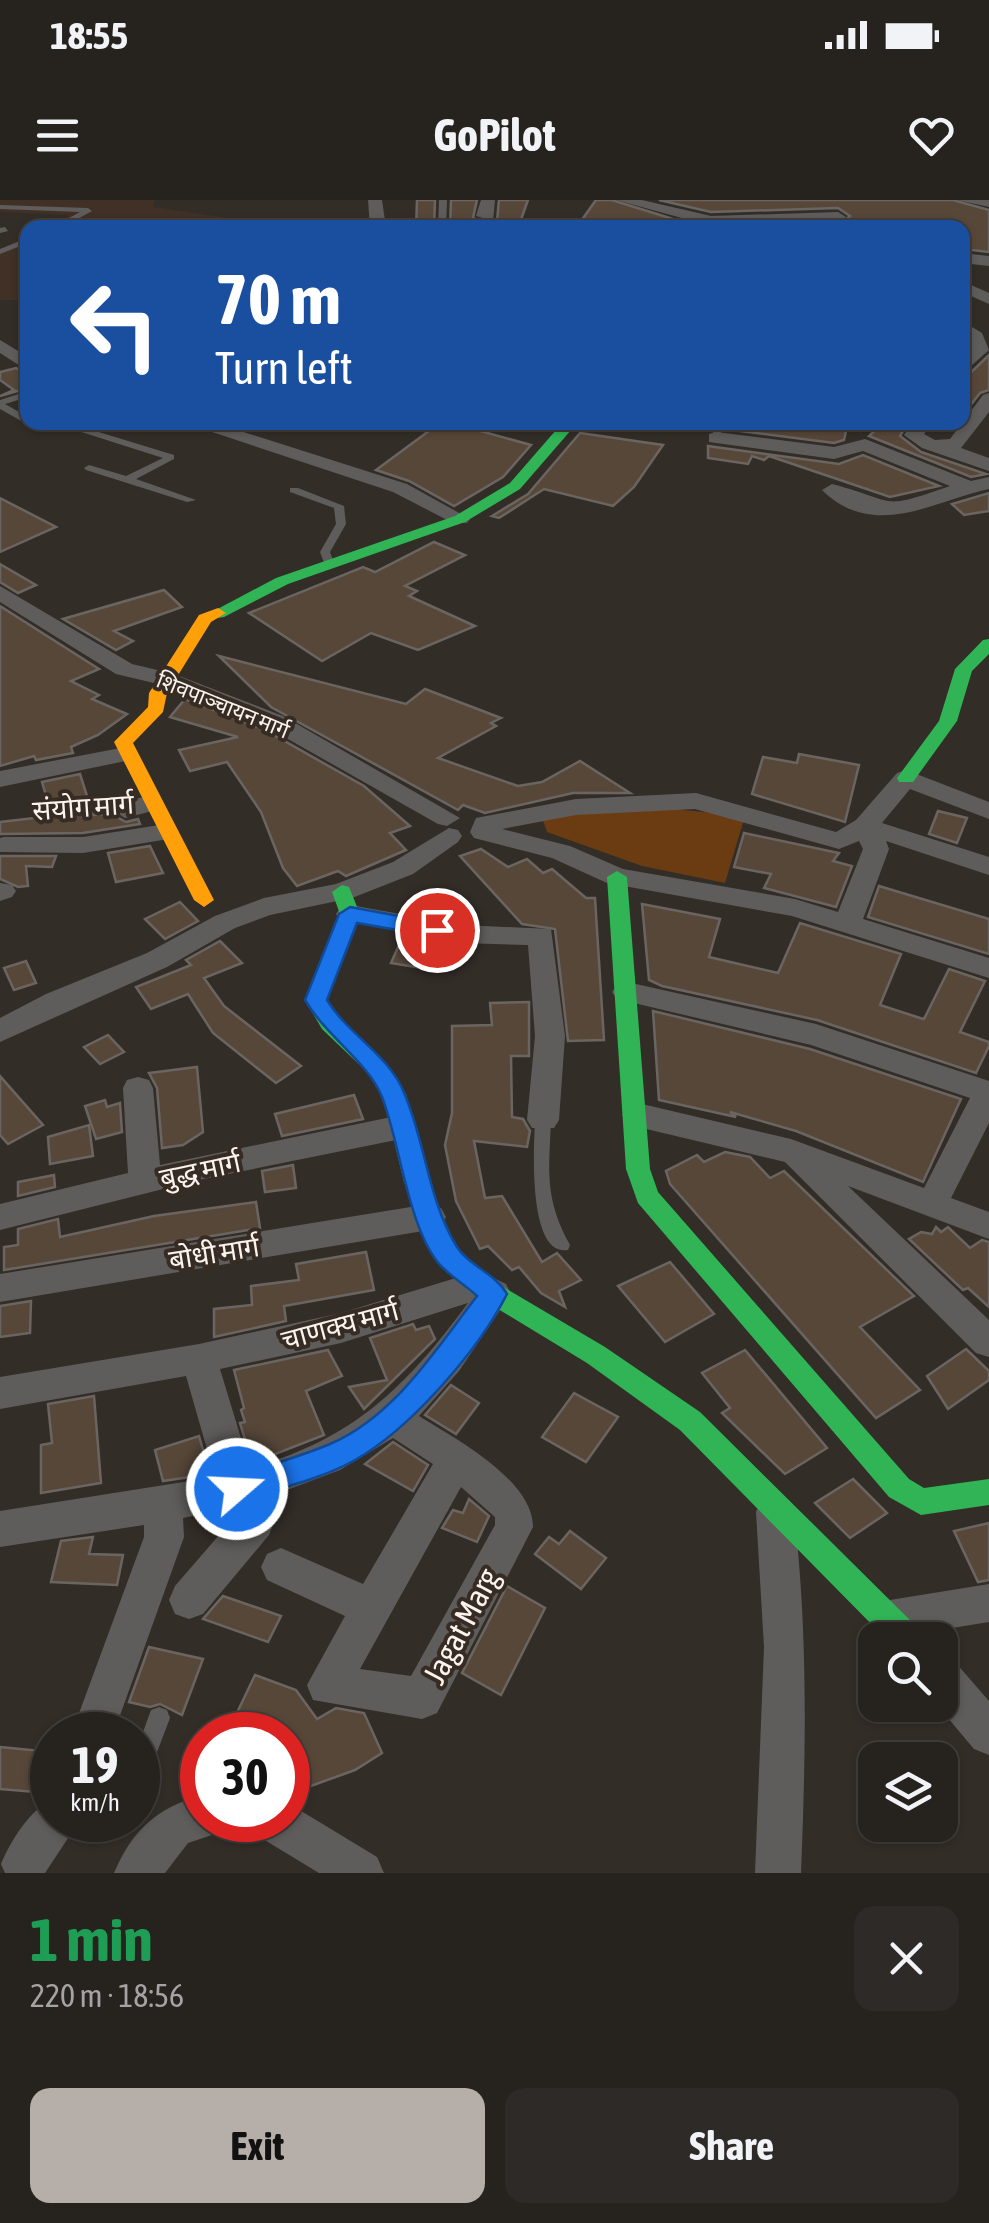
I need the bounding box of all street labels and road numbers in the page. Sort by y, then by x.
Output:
street label: शिवपाञ्चायन मार्ग [153,667,294,744]
street label: संयोग मार्ग [31,787,136,827]
street label: बुद्ध मार्ग [157,1146,245,1196]
street label: बोधी मार्ग [166,1230,263,1276]
street label: चाणक्य मार्ग [278,1294,403,1356]
street label: Jagat Marg [415,1562,507,1690]

